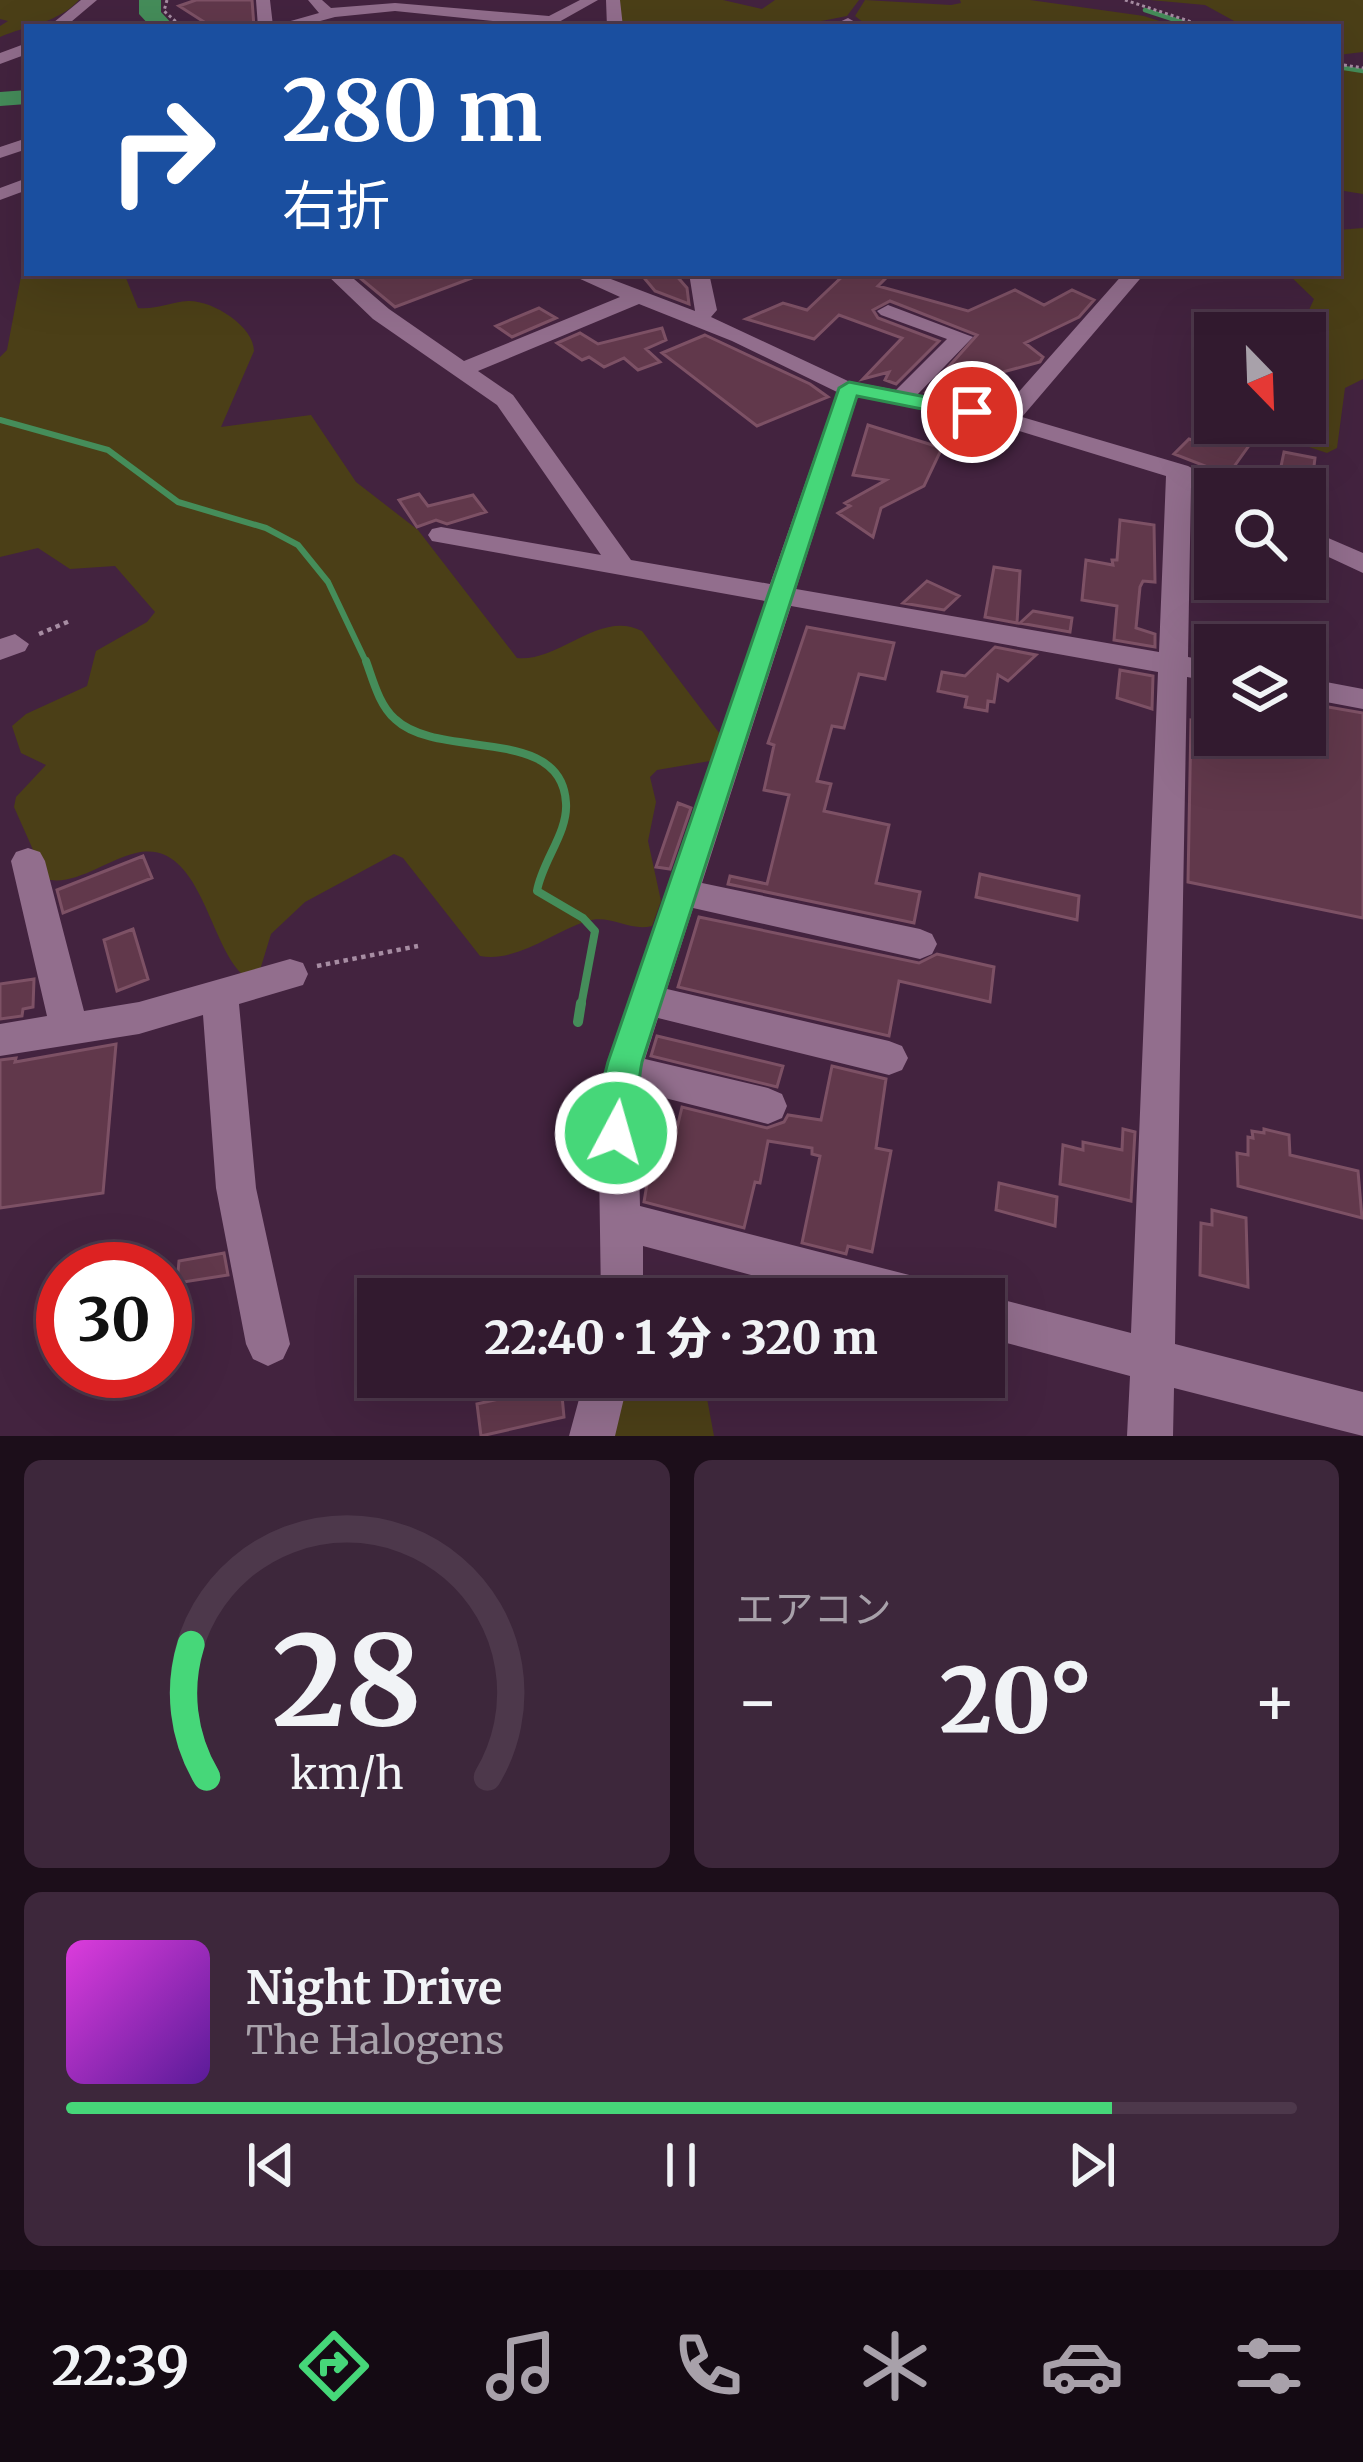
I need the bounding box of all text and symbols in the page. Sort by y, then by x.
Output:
text: 280 m [282,58,542,164]
icon: right [84,72,240,228]
text: 右折 [282,172,390,240]
north arrow [1194,312,1326,444]
map controls [1194,312,1326,756]
pin [921,361,1023,463]
icon: arrive [939,379,1005,445]
button: search [1194,468,1326,600]
button: layers [1194,624,1326,756]
position arrow [553,1070,679,1196]
speed limit sign: 30 [36,1242,192,1398]
text: 22:40 · 1 分 · 320 m [484,1310,878,1366]
text: エアコン [736,1585,892,1634]
text: 28 [272,1603,422,1760]
text: 20° [939,1644,1093,1758]
text: − [736,1660,780,1743]
text: + [1253,1660,1297,1743]
text: km/h [290,1747,404,1801]
text: Night Drive [246,1960,502,2016]
text: The Halogens [246,2016,504,2065]
icon: previous [238,2132,304,2198]
icon: pause [648,2132,714,2198]
icon: next [1059,2132,1125,2198]
icon: directions [292,2324,376,2408]
icon: music [479,2324,563,2408]
icon: phone [666,2324,750,2408]
icon: climate [853,2324,937,2408]
icon: car [1040,2324,1124,2408]
icon: filters [1227,2324,1311,2408]
text: 22:39 [52,2332,189,2400]

